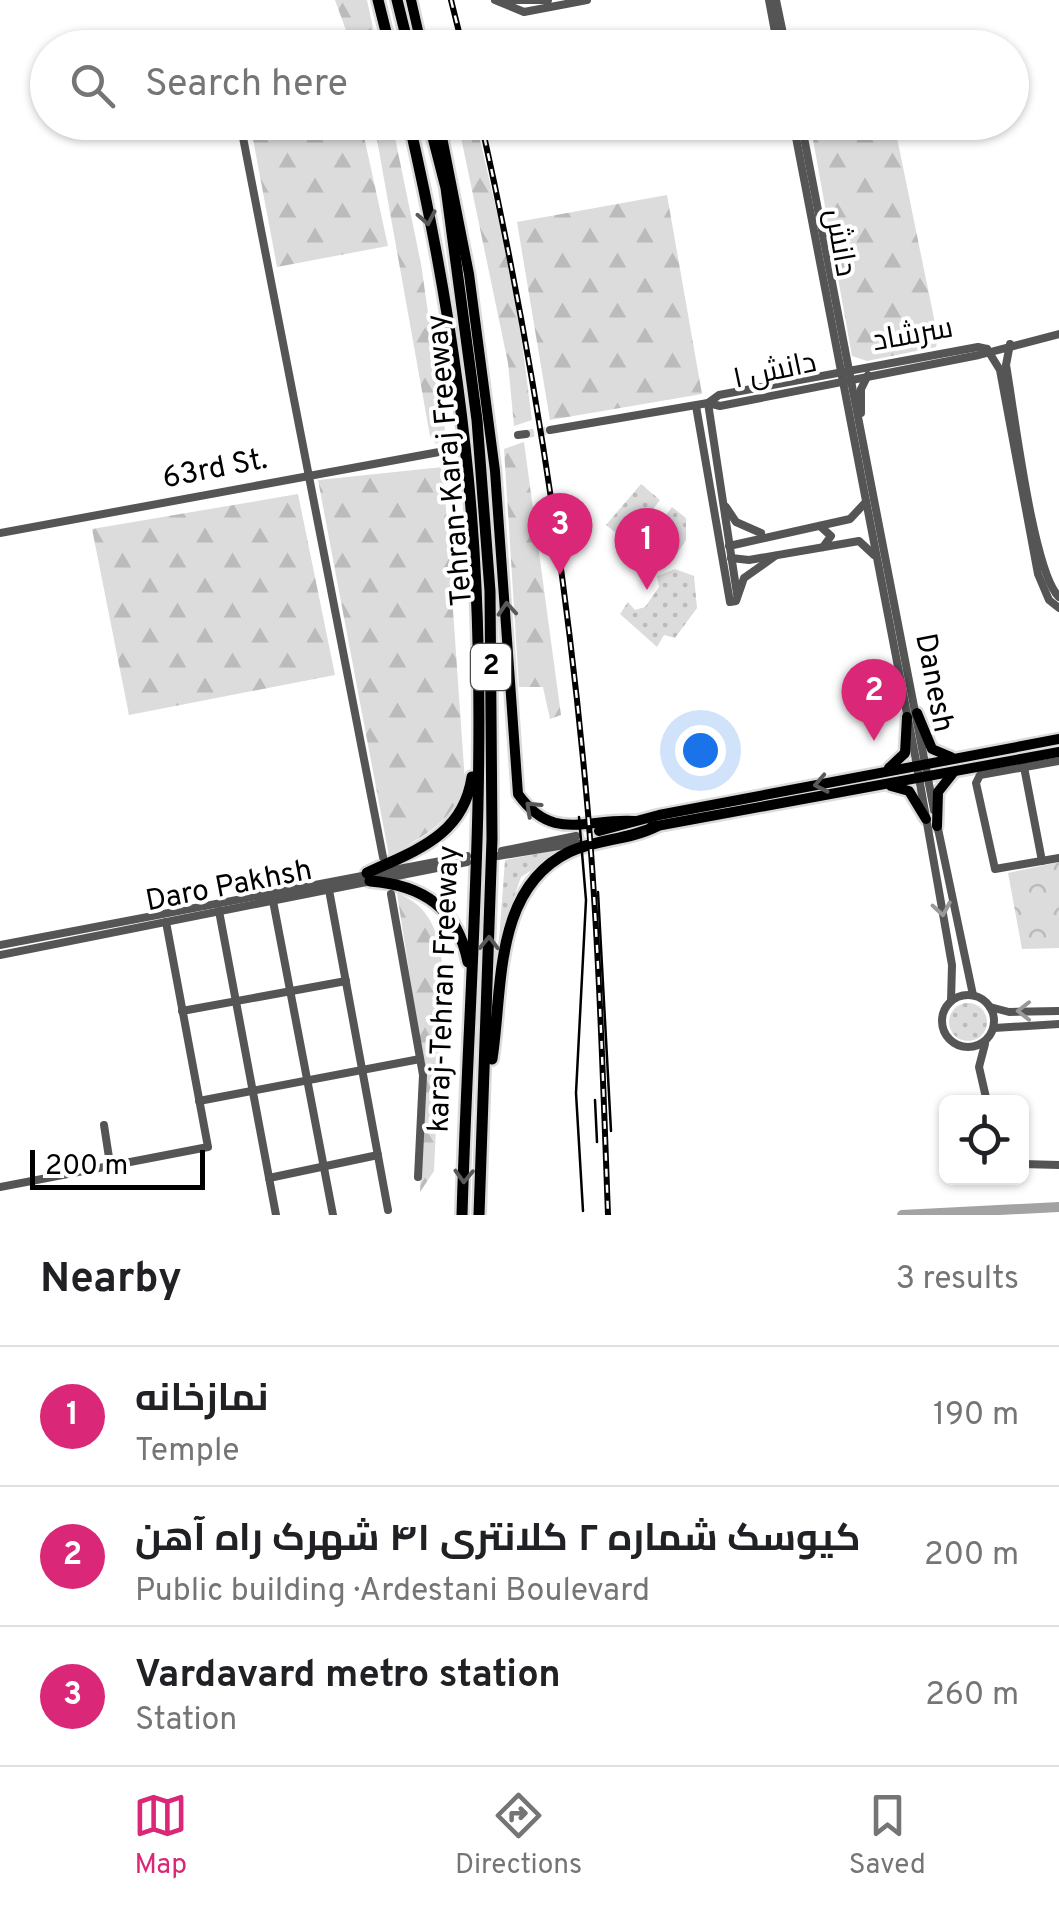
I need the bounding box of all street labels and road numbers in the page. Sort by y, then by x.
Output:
street label: دانش [815,206,863,280]
street label: سرشاد [870,311,956,361]
street label: Tehran-Karaj Freeway [420,313,482,607]
street label: دانش ۱ [730,345,820,399]
street label: 63rd St. [159,442,271,498]
street label: Danesh [905,630,961,736]
road number: 2 [471,644,511,690]
street label: karaj-Tehran Freeway [421,845,469,1133]
street label: Daro Pakhsh [143,853,315,921]

